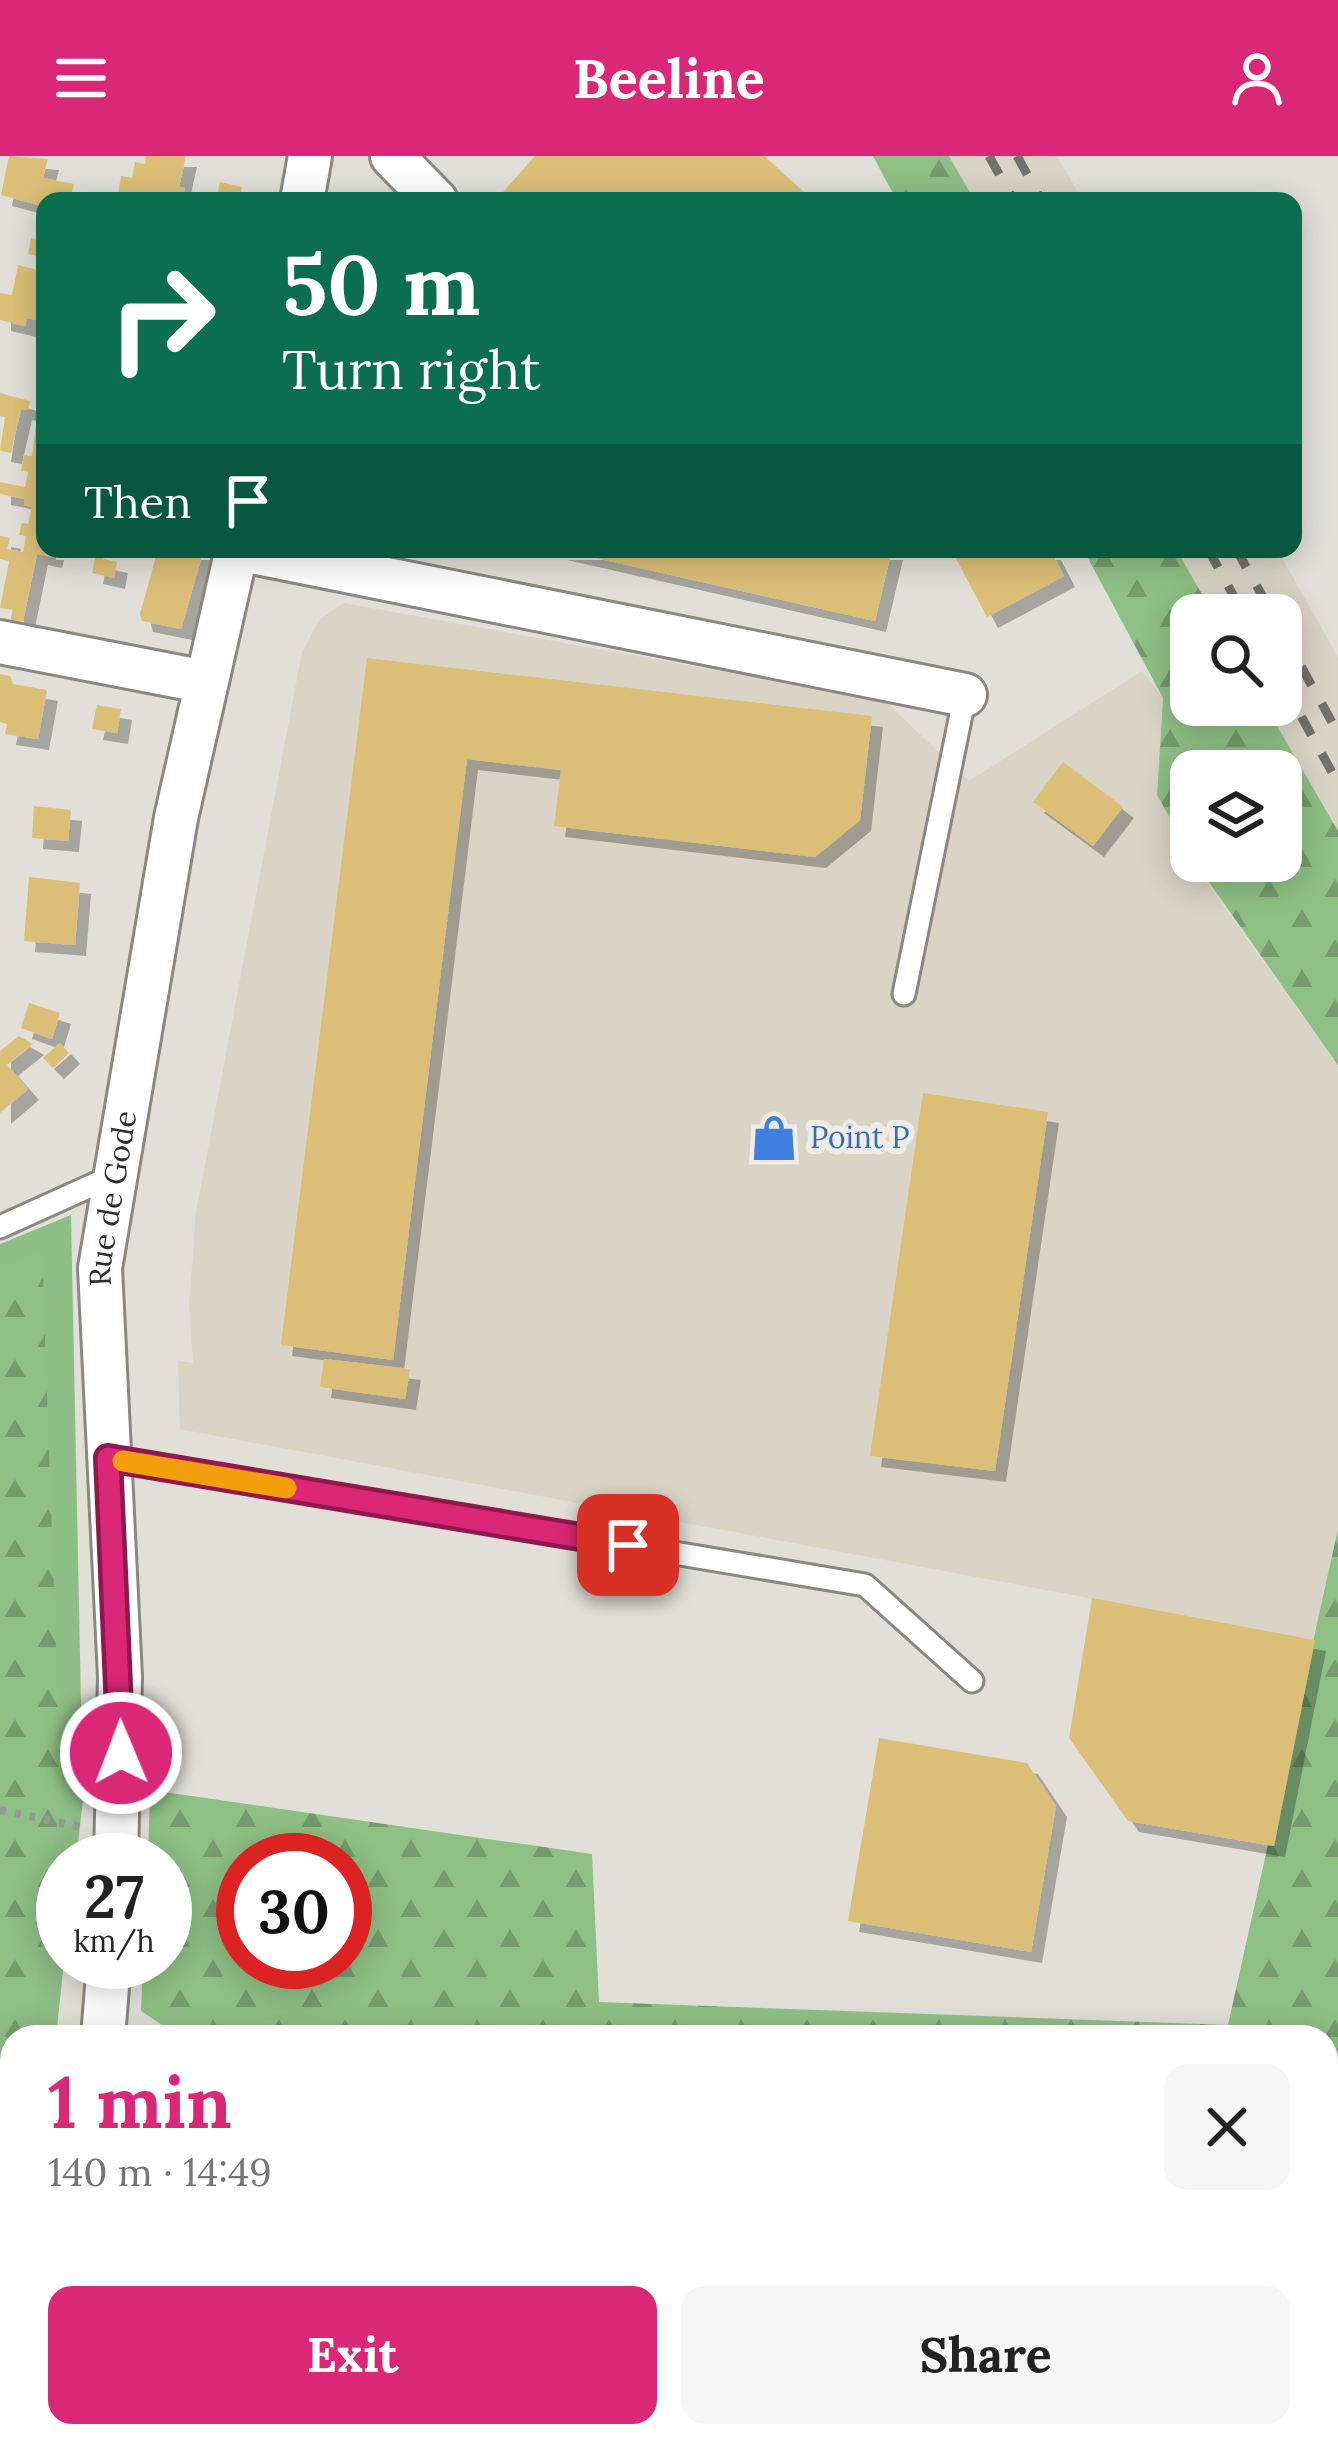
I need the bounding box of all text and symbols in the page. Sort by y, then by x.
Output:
text: Beeline [573,44,765,113]
icon: menu [48,45,114,111]
icon: person [1224,45,1290,111]
text: 50 m [282,230,480,338]
icon: right [84,240,240,396]
text: Turn right [282,335,541,404]
icon: arrive [215,468,281,534]
text: Then [84,473,191,530]
map controls [1170,594,1302,882]
button: search [1170,594,1302,726]
button: layers [1170,750,1302,882]
street label: Rue de Gode [80,1108,144,1287]
shop icon: Point P [749,1113,799,1163]
place label: Point P [810,1118,909,1156]
pin [577,1494,679,1596]
icon: arrive [595,1512,661,1578]
position arrow [58,1690,184,1816]
speed limit sign: 30 [216,1833,372,1989]
text: 27 [84,1858,144,1934]
text: km/h [73,1922,155,1960]
text: 1 min [48,2056,232,2148]
button: close [1164,2064,1290,2190]
text: 140 m · 14:49 [48,2147,272,2197]
button: Exit [48,2286,657,2424]
button: Share [681,2286,1290,2424]

